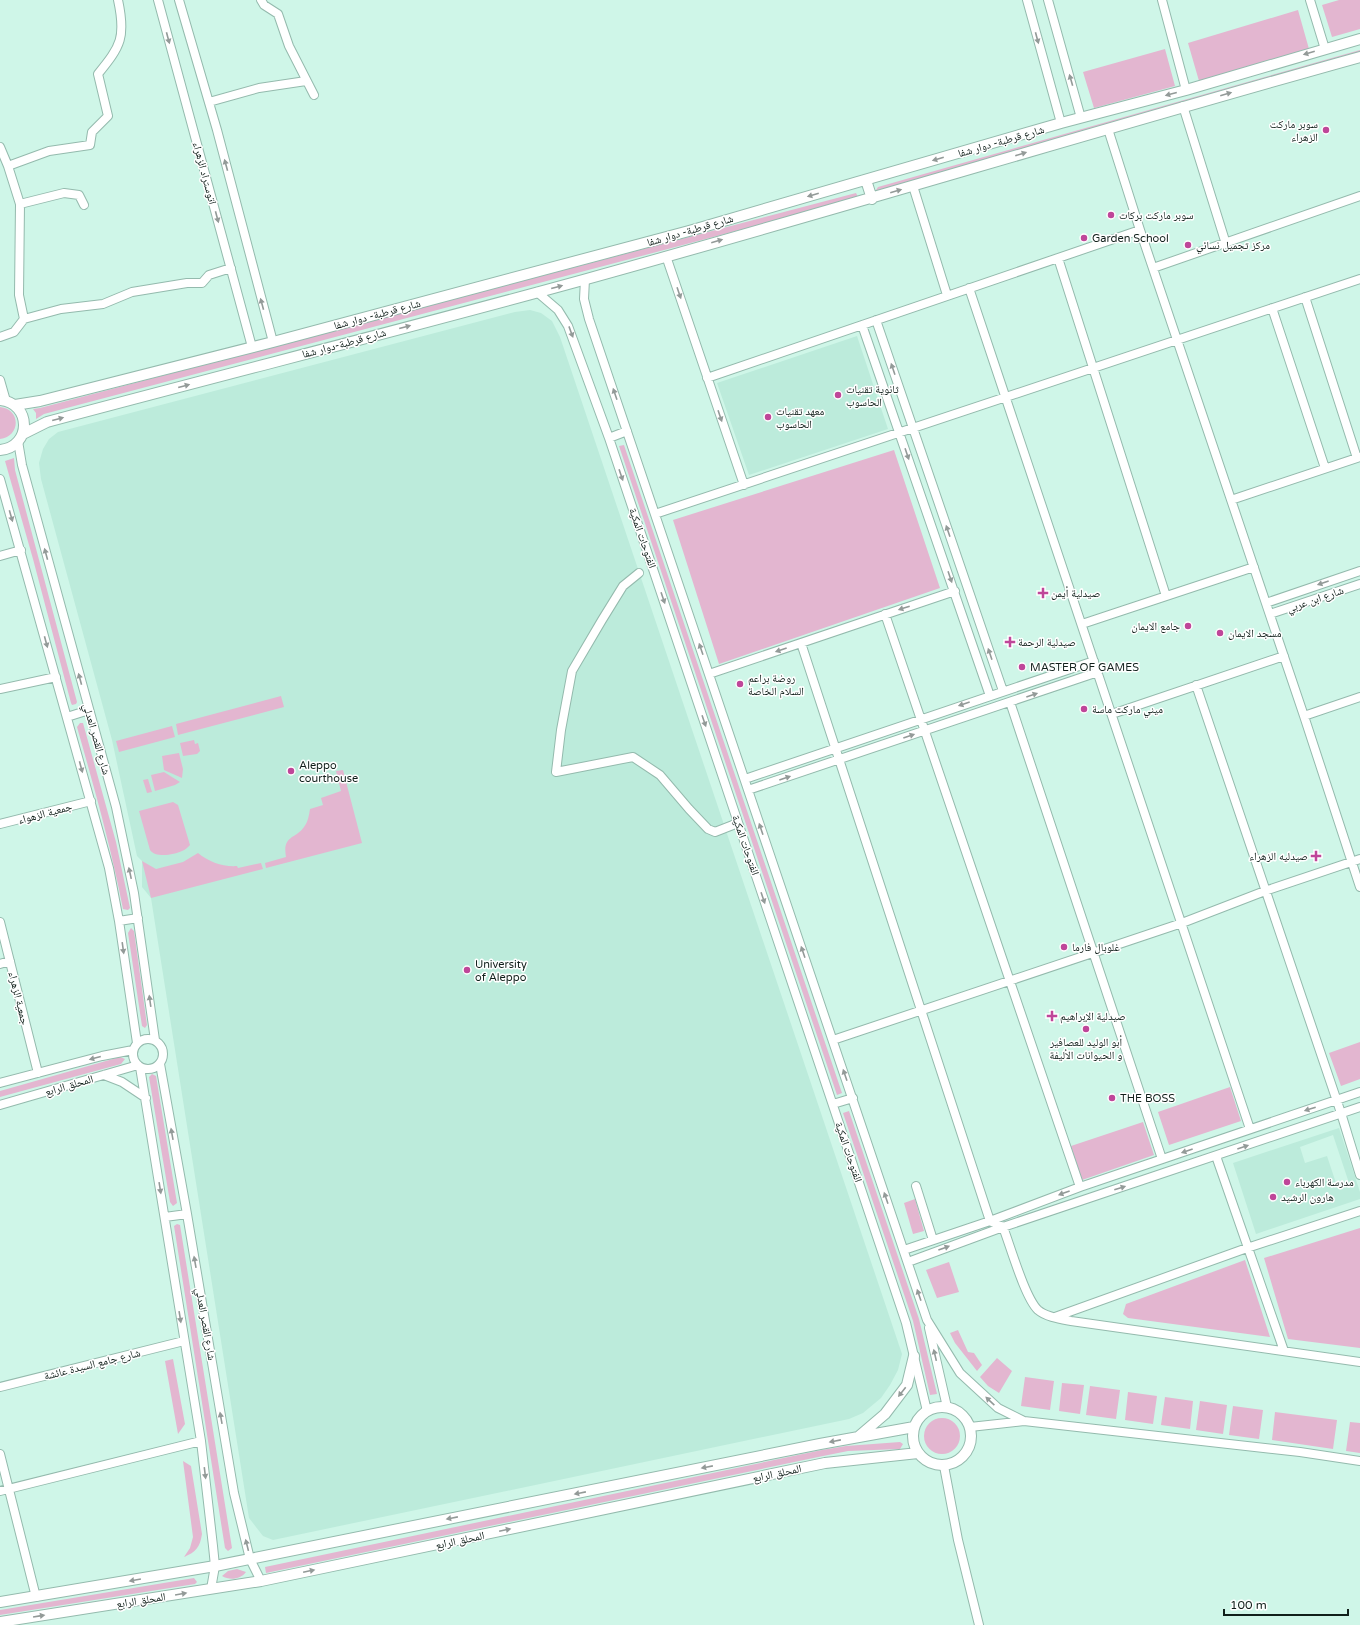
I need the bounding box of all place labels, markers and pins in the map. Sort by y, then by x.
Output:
place label: سوبر ماركت الزهراء [1270,118,1318,144]
marker: سوبر ماركت الزهراء [1321,125,1331,135]
place label: سوبر ماركت بركات [1119,209,1193,222]
marker: سوبر ماركت بركات [1106,210,1116,220]
place label: Garden School [1092,232,1169,245]
marker: Garden School [1079,233,1089,243]
place label: مركز تجميل نسائي [1196,239,1270,254]
marker: مركز تجميل نسائي [1183,240,1193,250]
place label: ثانوية تقنيات الحاسوب [846,383,899,409]
marker: ثانوية تقنيات الحاسوب [833,390,843,400]
place label: معهد تقنيات الحاسوب [776,405,824,431]
marker: معهد تقنيات الحاسوب [763,412,773,422]
place label: صيدلية أيمن [1051,586,1100,600]
marker: صيدلية أيمن [1038,588,1048,598]
place label: جامع الايمان [1131,620,1180,633]
marker: جامع الايمان [1183,621,1193,631]
place label: مسجد الايمان [1228,627,1282,640]
marker: مسجد الايمان [1215,628,1225,638]
place label: صيدلية الرحمة [1018,636,1076,649]
marker: صيدلية الرحمة [1005,637,1015,647]
place label: MASTER OF GAMES [1030,661,1139,674]
marker: MASTER OF GAMES [1017,662,1027,672]
place label: روضة براعم السلام الخاصة [748,672,804,698]
marker: روضة براعم السلام الخاصة [735,679,745,689]
place label: ميني ماركت ماسة [1092,703,1163,718]
marker: ميني ماركت ماسة [1079,704,1089,714]
place label: Aleppo courthouse [299,759,358,785]
marker: Aleppo courthouse [286,766,296,776]
place label: صيدليه الزهراء [1249,850,1308,863]
marker: صيدليه الزهراء [1311,851,1321,861]
place label: غلوبال فارما [1072,941,1121,954]
marker: غلوبال فارما [1059,942,1069,952]
place label: University of Aleppo [475,958,527,984]
marker: University of Aleppo [462,965,472,975]
place label: صيدلية الإبراهيم [1060,1010,1126,1024]
marker: صيدلية الإبراهيم [1047,1011,1057,1021]
marker: أبو الوليد للعصافير و الحيوانات الأليفة [1081,1024,1091,1034]
place label: أبو الوليد للعصافير و الحيوانات الأليفة [1049,1035,1123,1062]
place label: THE BOSS [1120,1092,1175,1105]
marker: THE BOSS [1107,1093,1117,1103]
place label: مدرسة الكهرباء [1295,1176,1354,1189]
marker: مدرسة الكهرباء [1282,1177,1292,1187]
place label: هارون الرشيد [1281,1191,1334,1204]
marker: هارون الرشيد [1268,1192,1278,1202]

